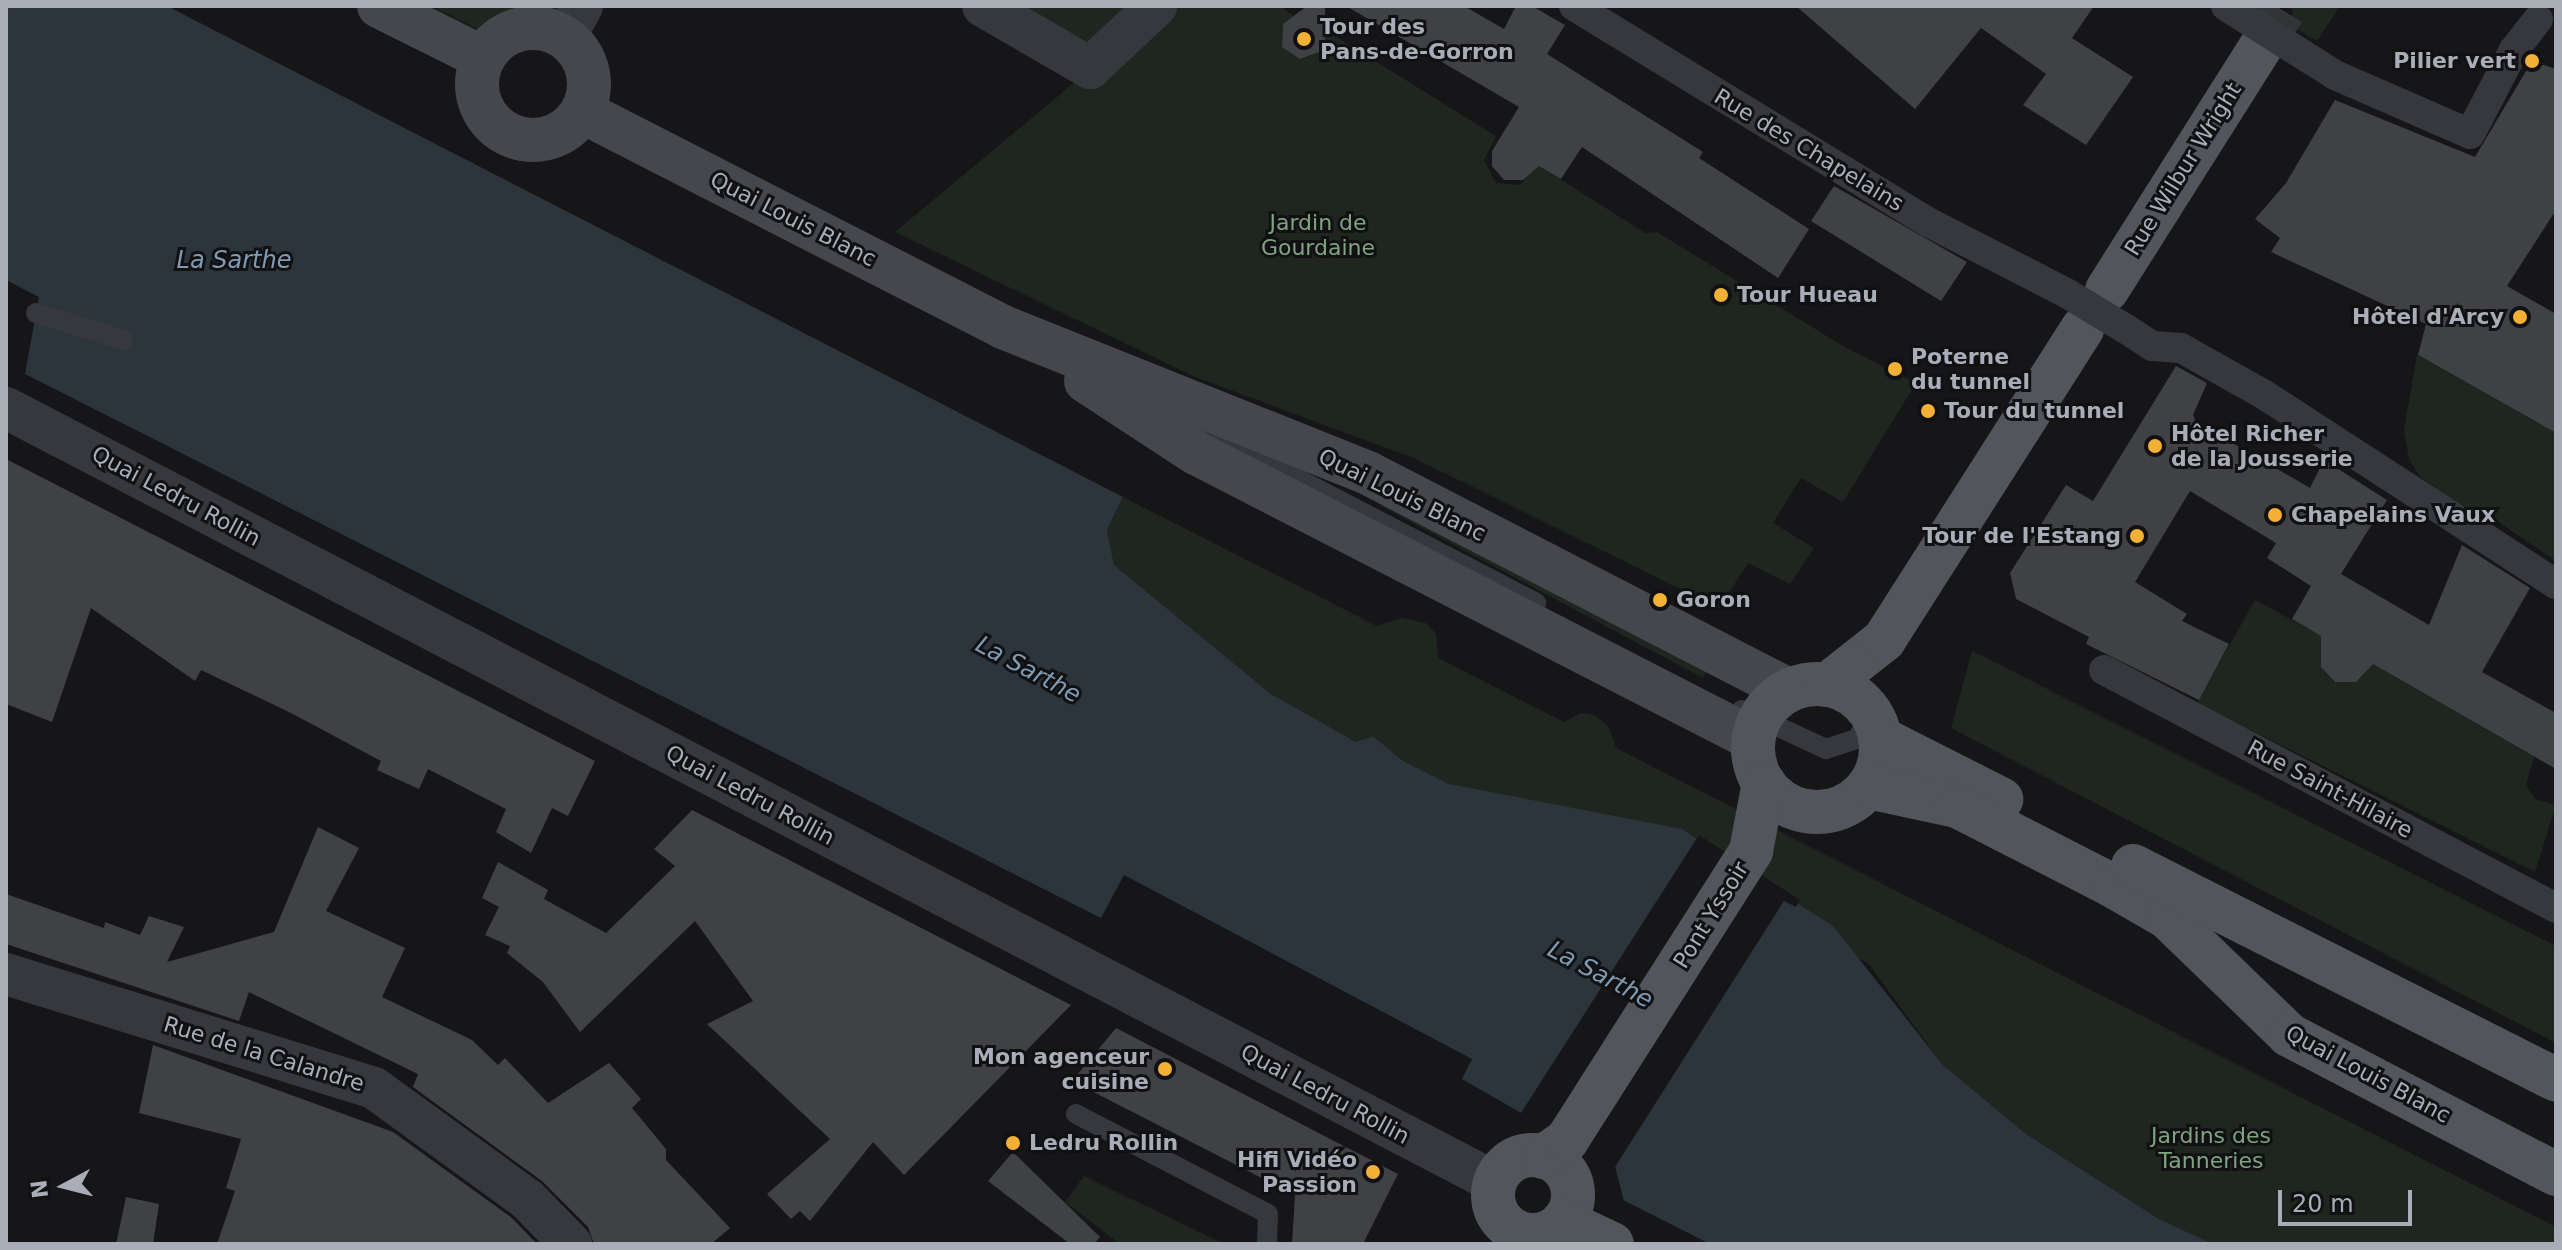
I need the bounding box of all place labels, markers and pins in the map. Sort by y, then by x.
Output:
place label: Tour des Pans-de-Gorron [1320,13,1514,64]
marker: Tour des Pans-de-Gorron [1295,30,1313,48]
place label: Pilier vert [2393,48,2516,74]
marker: Pilier vert [2523,52,2541,70]
place label: Tour Hueau [1737,282,1878,308]
marker: Tour Hueau [1712,286,1730,304]
place label: Hôtel d'Arcy [2352,304,2504,330]
marker: Hôtel d'Arcy [2511,308,2529,326]
place label: Poterne du tunnel [1911,343,2030,394]
marker: Poterne du tunnel [1886,360,1904,378]
place label: Tour du tunnel [1944,398,2124,424]
marker: Tour du tunnel [1919,402,1937,420]
place label: Hôtel Richer de la Jousserie [2171,420,2353,472]
marker: Hôtel Richer de la Jousserie [2146,437,2164,455]
place label: Chapelains Vaux [2291,502,2495,528]
marker: Chapelains Vaux [2266,506,2284,524]
place label: Tour de l'Estang [1922,523,2121,549]
marker: Tour de l'Estang [2128,527,2146,545]
place label: Goron [1676,587,1751,613]
marker: Goron [1651,591,1669,609]
place label: Mon agenceur cuisine [973,1043,1149,1094]
marker: Mon agenceur cuisine [1156,1060,1174,1078]
place label: Ledru Rollin [1029,1130,1178,1156]
marker: Ledru Rollin [1004,1134,1022,1152]
place label: Hifi Vidéo Passion [1237,1146,1357,1198]
marker: Hifi Vidéo Passion [1364,1163,1382,1181]

